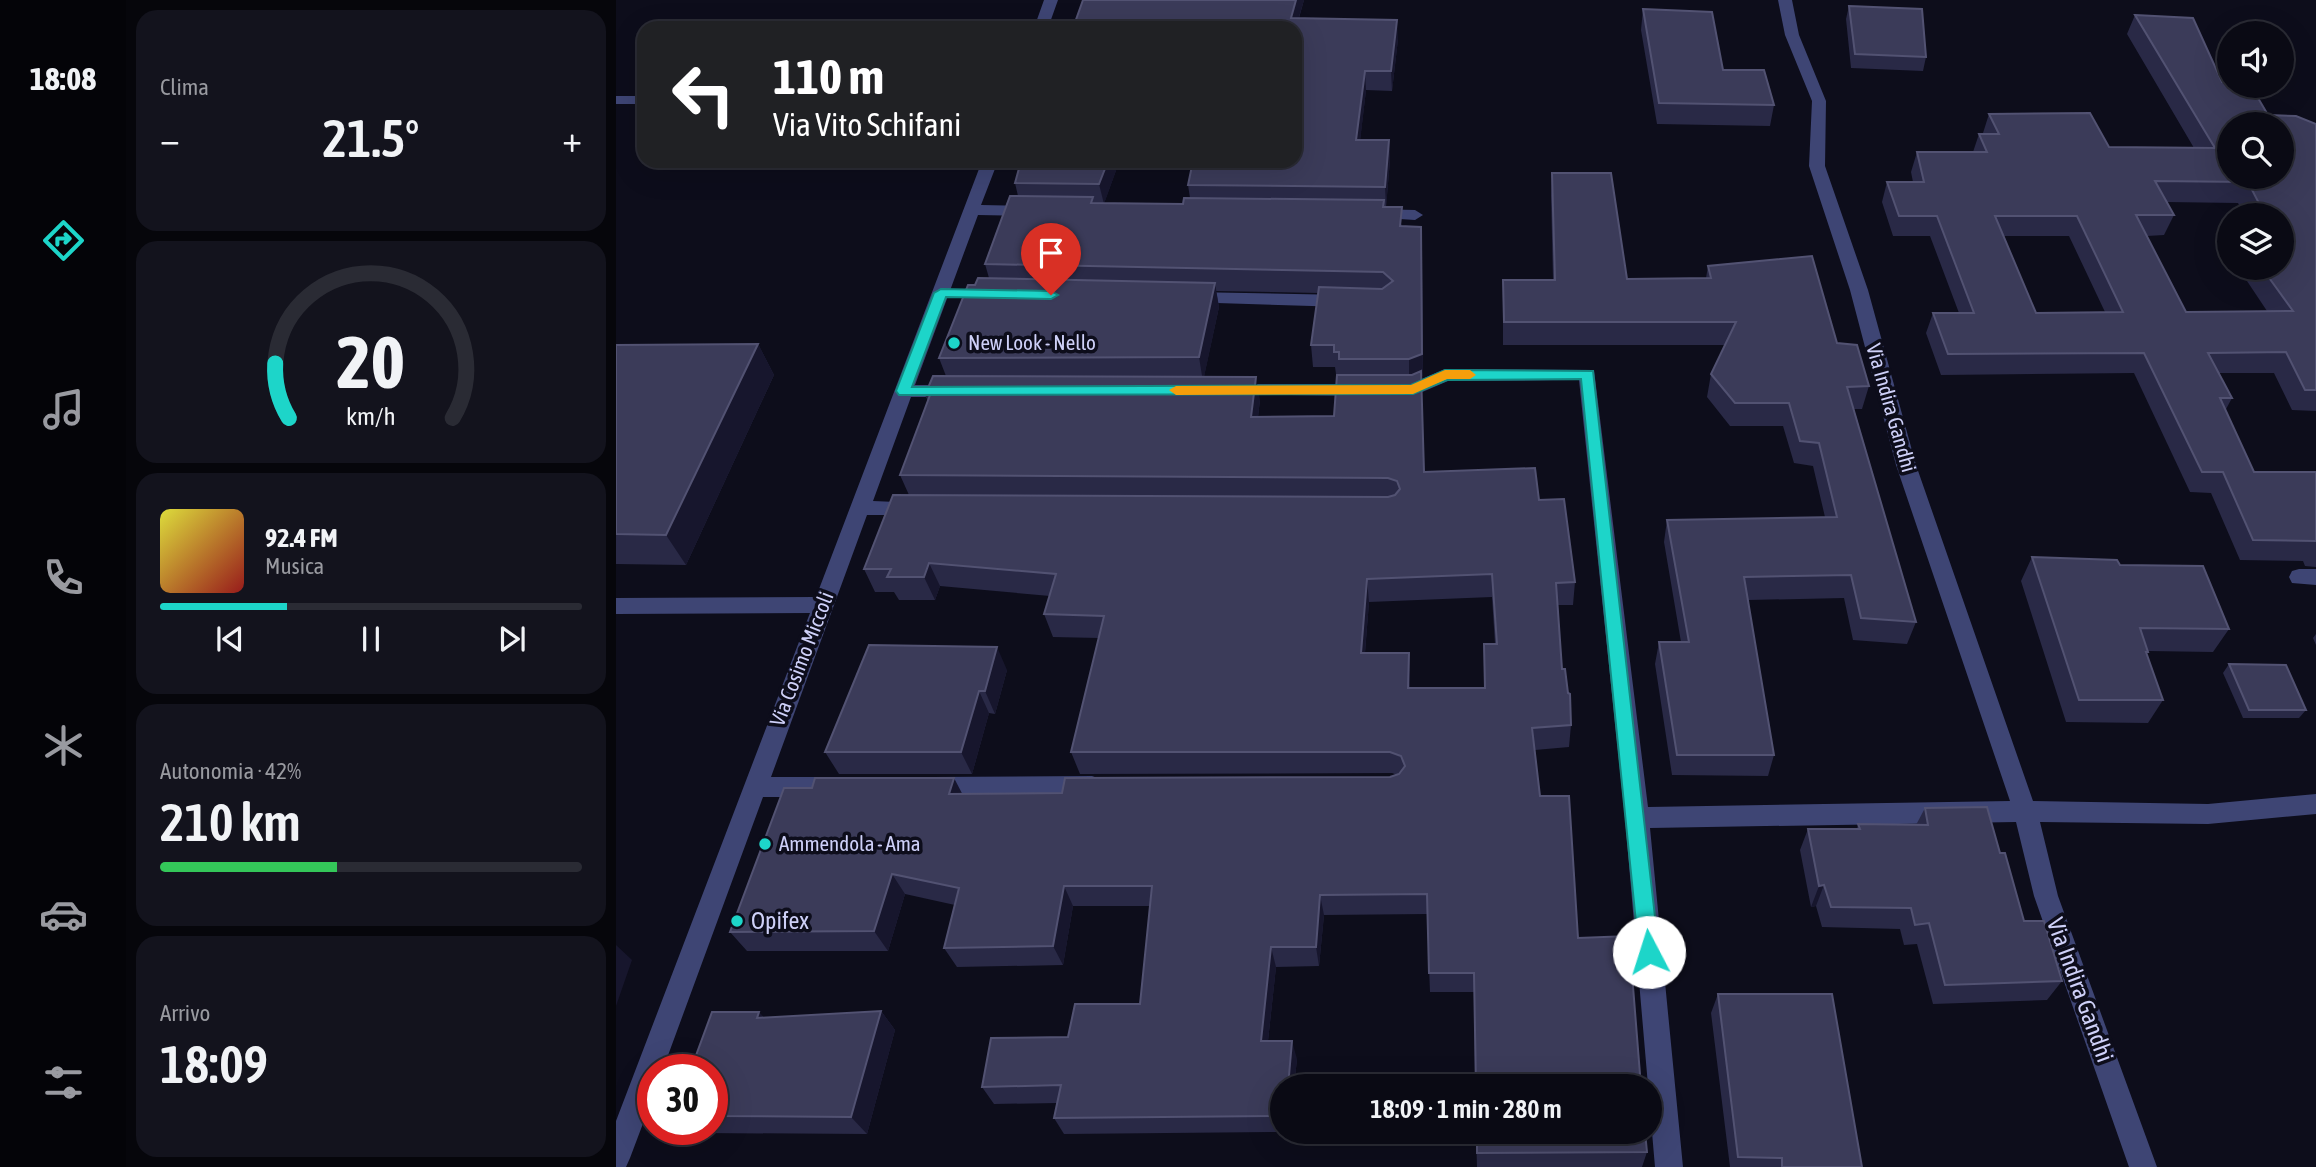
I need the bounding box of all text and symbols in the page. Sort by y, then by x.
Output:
map controls [2217,21,2294,280]
button: sound [2217,21,2294,98]
text: 110 m [773,48,884,104]
icon: left [658,49,749,140]
text: 18:08 [30,60,96,97]
text: Clima [160,74,209,100]
text: Via Vito Schifani [773,106,961,143]
text: 21.5° [323,108,419,168]
button: search [2217,112,2294,189]
text: − [160,117,180,160]
text: + [562,117,582,160]
button: layers [2217,203,2294,280]
icon: directions [39,216,88,265]
pin [1021,223,1081,295]
icon: arrive [1032,234,1070,272]
text: 20 [337,321,405,404]
place label: New Look - Nello [968,330,1096,354]
marker: New Look - Nello [946,335,962,351]
street label: Via Indira Gandhi [1862,341,1922,475]
icon: music [39,385,88,434]
text: km/h [346,402,396,430]
text: 92.4 FM [265,523,338,553]
icon: phone [39,553,88,602]
text: Musica [265,553,324,579]
street label: Via Cosimo Miccoli [764,588,838,729]
icon: previous [211,620,249,658]
icon: pause [352,620,390,658]
icon: next [493,620,531,658]
icon: climate [39,721,88,770]
text: Autonomia · 42% [160,758,301,784]
text: 210 km [160,792,301,852]
place label: Ammendola - Ama [779,831,921,855]
marker: Ammendola - Ama [757,836,773,852]
icon: car [39,890,88,939]
place label: Opifex [751,907,809,934]
marker: Opifex [729,913,745,929]
street label: Via Indira Gandhi [2042,914,2119,1066]
position arrow [1612,915,1686,989]
text: Arrivo [160,1000,210,1026]
text: 18:09 [160,1034,268,1094]
speed limit sign: 30 [637,1054,728,1145]
icon: filters [39,1058,88,1107]
text: 18:09 · 1 min · 280 m [1370,1094,1562,1124]

